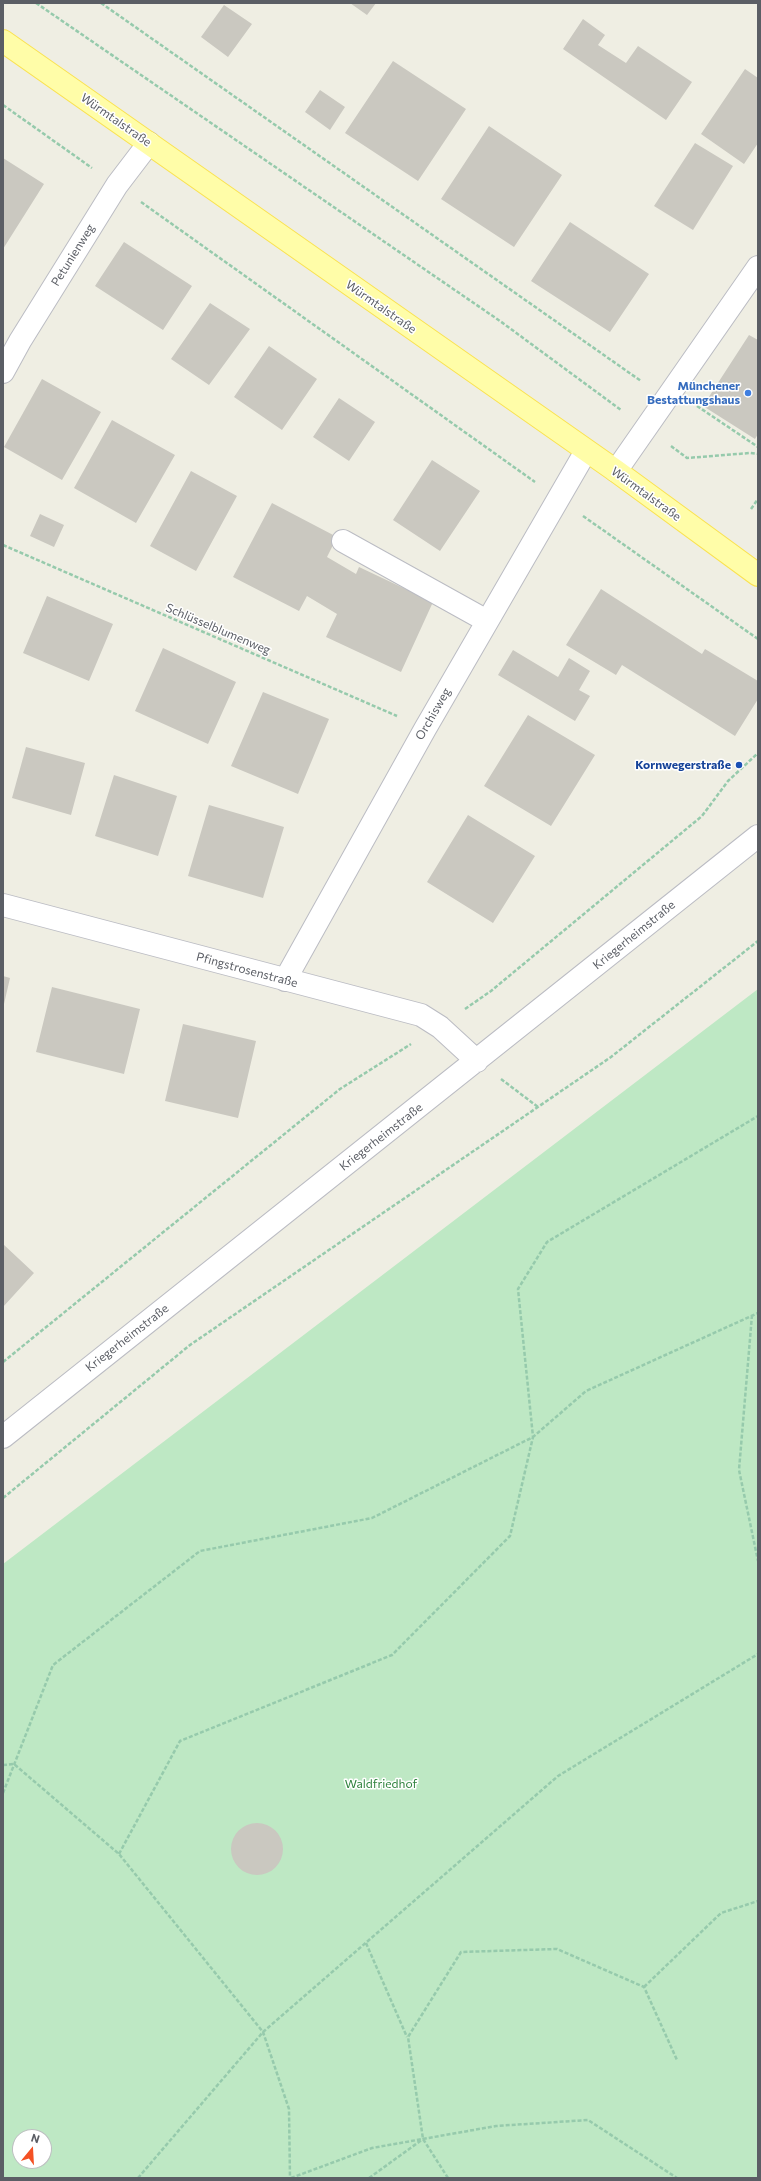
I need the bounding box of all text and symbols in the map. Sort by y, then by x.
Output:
street label: Würmtalstraße [78,90,154,150]
street label: Petunienweg [48,221,98,289]
street label: Würmtalstraße [343,277,419,337]
place label: Münchener Bestattungshaus [647,379,740,407]
marker: Münchener Bestattungshaus [743,388,753,398]
street label: Würmtalstraße [608,464,684,524]
street label: Schlüsselblumenweg [163,600,273,658]
street label: Orchisweg [412,685,454,743]
place label: Kornwegerstraße [635,758,731,772]
marker: Kornwegerstraße [734,760,744,770]
street label: Kriegerheimstraße [590,897,678,973]
street label: Pfingstrosenstraße [195,950,299,990]
street label: Kriegerheimstraße [337,1100,425,1174]
street label: Kriegerheimstraße [83,1301,171,1375]
park label: Waldfriedhof [345,1777,417,1791]
north arrow [12,2129,52,2169]
text: N [30,2131,41,2146]

